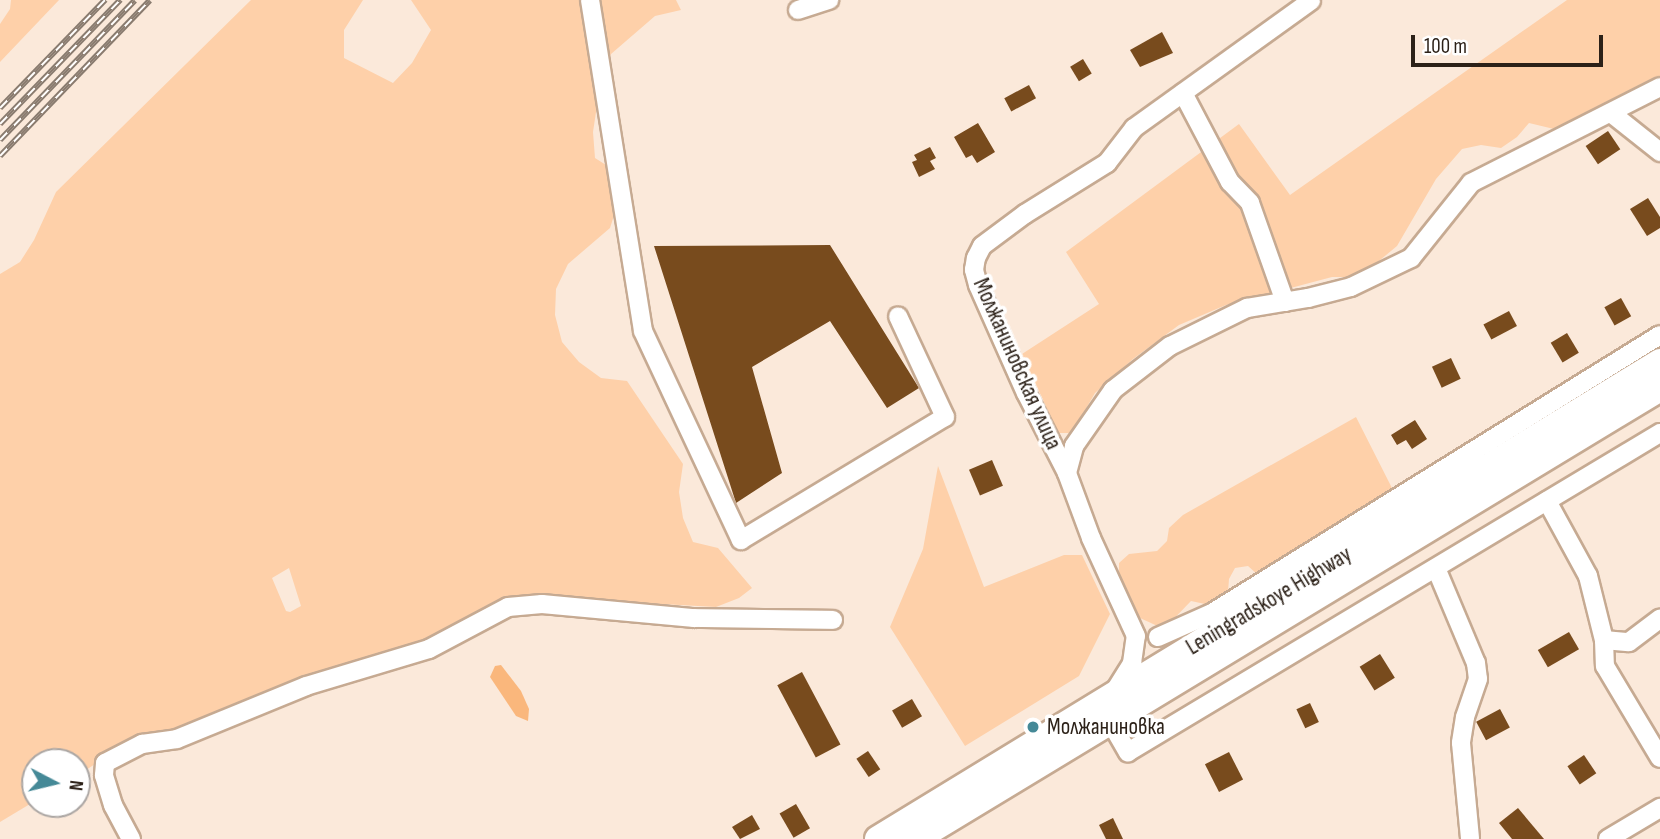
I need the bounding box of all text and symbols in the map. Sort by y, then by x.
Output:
scale bar [1415,21,1608,65]
text: 100 m [1424,34,1467,59]
street label: Молжаниновская улица [967,274,1067,454]
street label: Leningradskoye Highway [1181,541,1357,661]
place label: Молжаниновка [1047,713,1165,741]
marker: Молжаниновка [1025,719,1041,735]
north arrow [21,748,91,818]
text: N [63,779,87,792]

